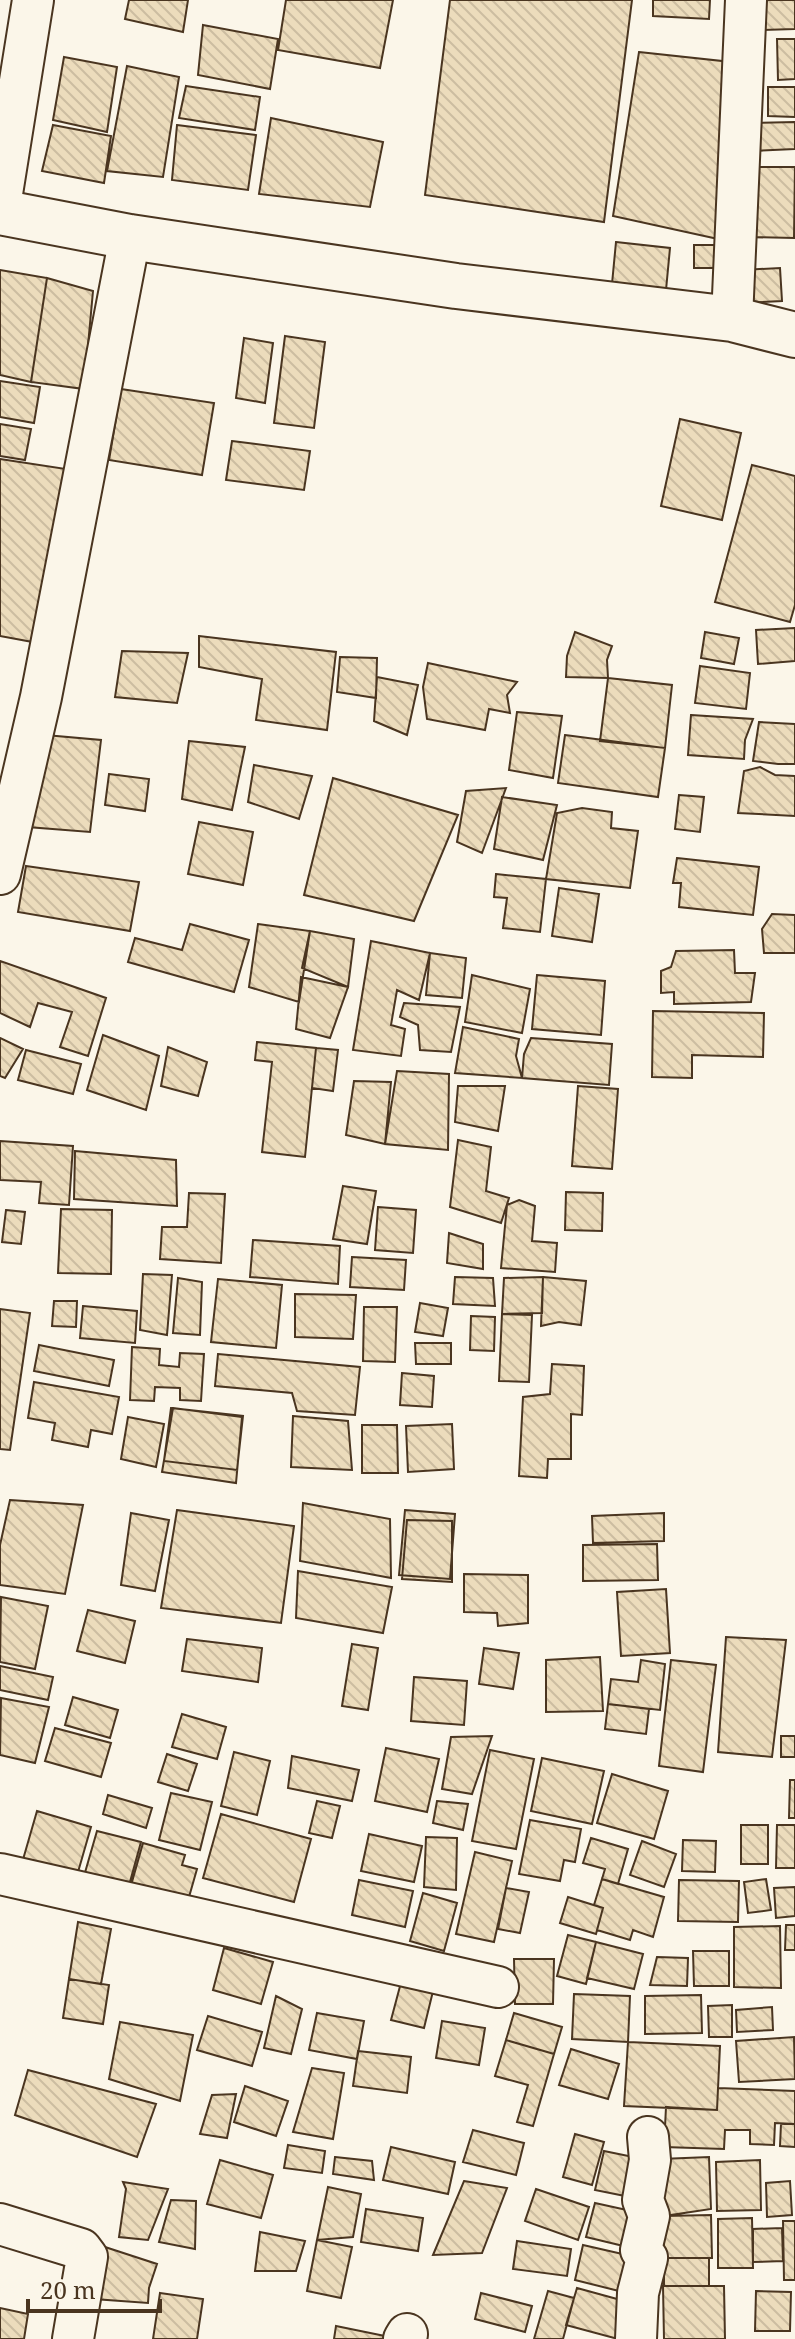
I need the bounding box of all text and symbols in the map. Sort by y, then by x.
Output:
scale bar [28,2263,160,2313]
text: 20 m [40,2273,96,2306]

